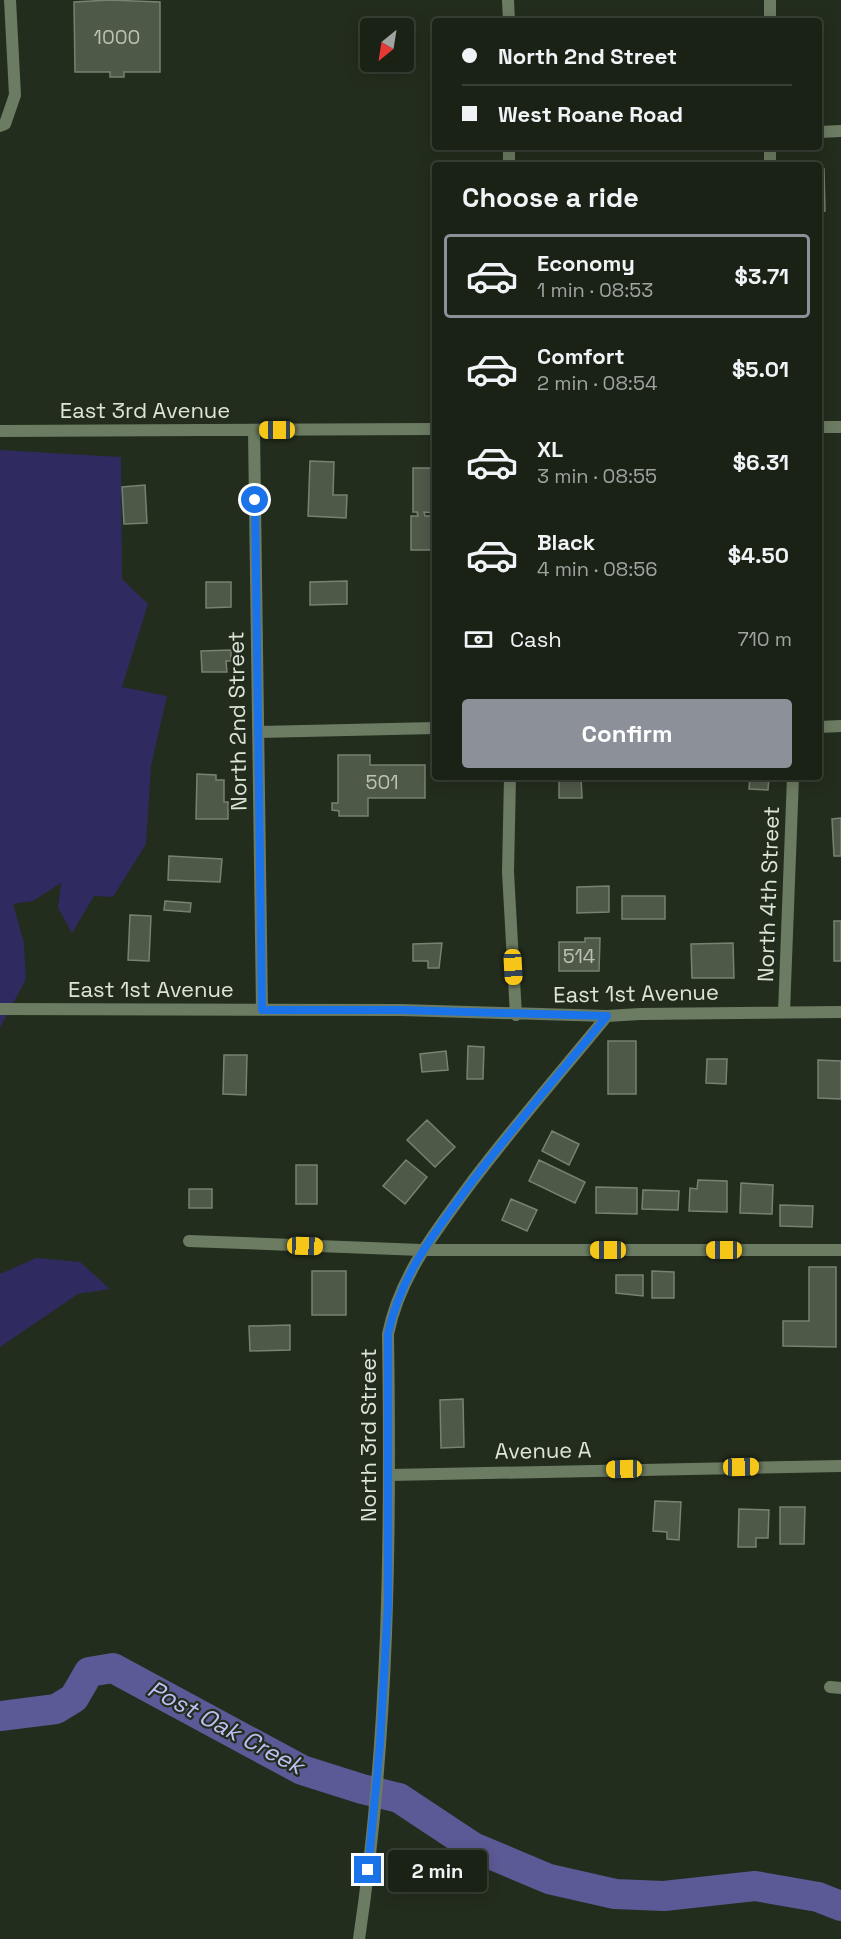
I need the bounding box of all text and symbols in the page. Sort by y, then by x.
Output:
north arrow [360,18,414,72]
map controls [360,18,414,72]
house number: 1000 [94,24,140,50]
text: North 2nd Street [498,42,677,70]
text: West Roane Road [498,100,683,128]
text: Choose a ride [462,180,639,215]
icon: car [465,249,519,303]
text: Economy [537,249,635,277]
text: $3.71 [735,262,789,290]
text: 1 min · 08:53 [537,277,653,303]
icon: car [465,342,519,396]
text: Comfort [537,342,625,370]
text: $5.01 [732,355,789,383]
text: 2 min · 08:54 [537,370,657,396]
street label: East 3rd Avenue [60,396,230,424]
car [259,421,295,439]
icon: car [465,435,519,489]
text: XL [537,435,563,463]
text: $6.31 [733,448,789,476]
text: 3 min · 08:55 [537,463,657,489]
route start [241,486,268,513]
icon: car [465,528,519,582]
text: Black [537,528,595,556]
text: $4.50 [728,541,789,569]
text: 4 min · 08:56 [537,556,658,582]
icon: cash [462,623,495,656]
text: Cash [510,625,562,653]
text: 710 m [737,626,792,652]
street label: North 2nd Street [221,631,253,811]
button: Confirm [462,699,792,768]
house number: 501 [365,769,399,795]
street label: North 4th Street [751,806,785,982]
house number: 514 [563,943,595,969]
car [503,949,523,985]
street label: East 1st Avenue [68,975,234,1003]
street label: East 1st Avenue [553,978,719,1008]
car [287,1236,323,1256]
car [590,1241,626,1259]
car [706,1241,742,1259]
street label: North 3rd Street [354,1348,382,1522]
street label: Avenue A [494,1435,592,1465]
car [723,1458,759,1476]
car [606,1460,642,1478]
water label: Post Oak Creek [142,1673,312,1783]
callout: 2 min [389,1849,488,1891]
route end [354,1856,381,1883]
text: 2 min [412,1858,463,1884]

